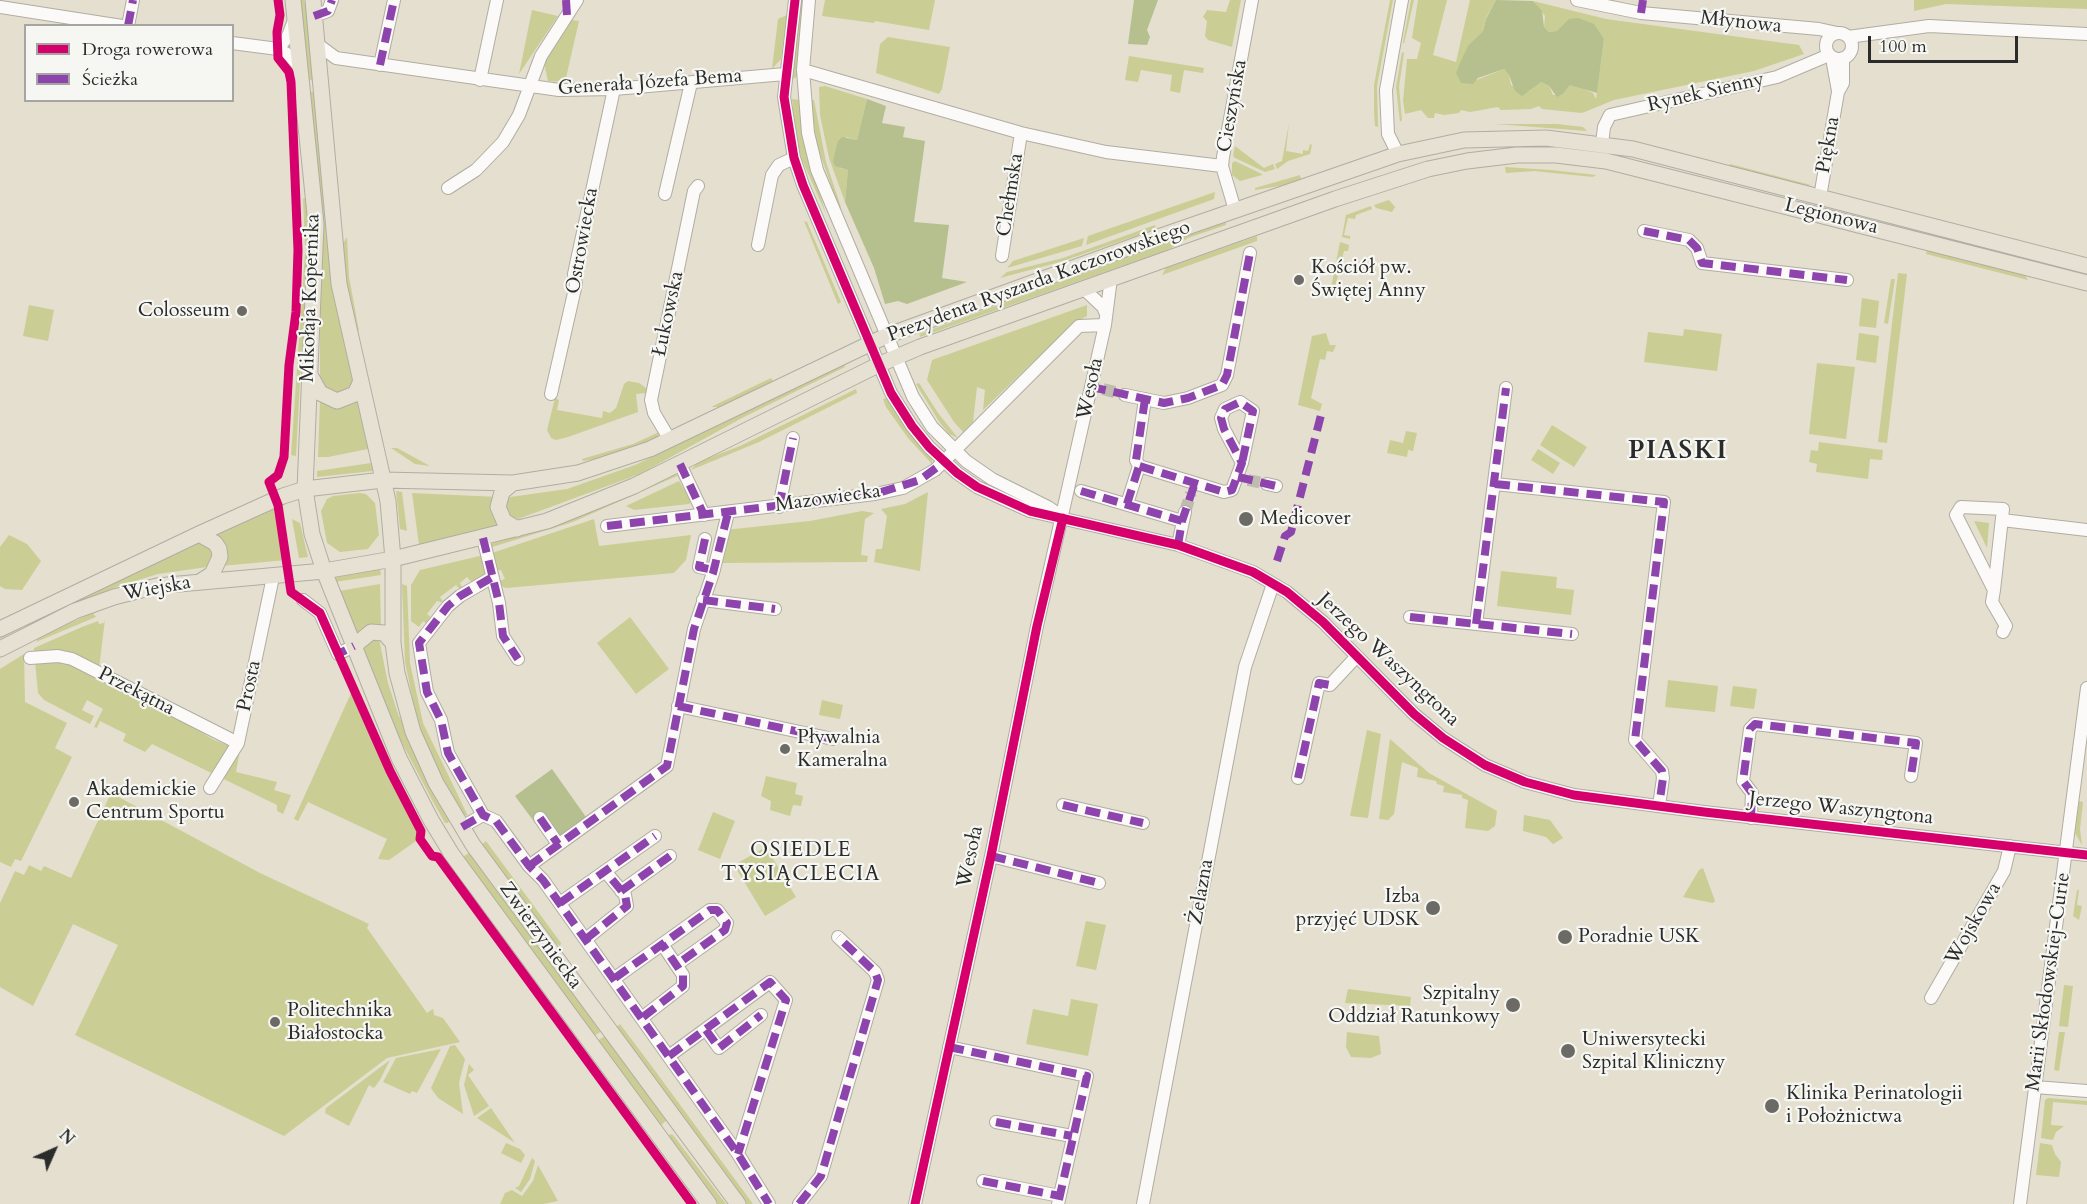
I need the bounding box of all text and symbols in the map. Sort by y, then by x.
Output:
street label: Młynowa [1699,7,1783,39]
legend [24,24,234,102]
scale bar [1871,24,2021,62]
text: 100 m [1879,34,1927,59]
text: Droga rowerowa [82,37,213,62]
street label: Cieszyńska [1213,58,1253,154]
street label: Generała Józefa Bema [557,65,743,101]
text: Ścieżka [82,67,138,92]
street label: Rynek Sienny [1645,68,1767,118]
street label: Piękna [1812,115,1846,175]
street label: Chełmska [993,152,1029,238]
street label: Ostrowiecka [562,186,604,296]
street label: Legionowa [1782,194,1880,240]
street label: Mikołaja Kopernika [296,213,326,383]
street label: Prezydenta Ryszarda Kaczorowskiego [884,216,1194,348]
place label: Kościół pw. Świętej Anny [1311,256,1426,303]
street label: Łukowska [648,269,690,359]
marker: Kościół pw. Świętej Anny [1292,273,1306,287]
place label: Colosseum [138,299,230,323]
marker: Colosseum [235,304,249,318]
street label: Wesoła [1073,356,1109,422]
district label: PIASKI [1628,436,1728,468]
street label: Mazowiecka [774,480,882,518]
place label: Medicover [1260,507,1351,531]
marker: Medicover [1237,510,1255,528]
street label: Wiejska [121,571,193,607]
street label: Jerzego Waszyngtona [1312,588,1464,732]
street label: Prosta [233,658,267,714]
street label: Przekątna [94,663,178,721]
place label: Pływalnia Kameralna [797,726,888,773]
marker: Pływalnia Kameralna [778,742,792,756]
place label: Akademickie Centrum Sportu [86,778,225,825]
street label: Jerzego Waszyngtona [1748,787,1934,831]
marker: Akademickie Centrum Sportu [67,795,81,809]
street label: Wesoła [953,824,989,890]
district label: OSIEDLE TYSIĄCLECIA [721,838,881,888]
street label: Żelazna [1184,857,1220,927]
street label: Marii Skłodowskiej-Curie [2022,871,2076,1093]
street label: Zwierzyniecka [493,878,587,994]
street label: Wojskowa [1941,878,2007,970]
place label: Izba przyjęć UDSK [1296,885,1420,932]
marker: Izba przyjęć UDSK [1424,899,1442,917]
place label: Poradnie USK [1578,925,1700,949]
marker: Poradnie USK [1556,928,1574,946]
place label: Szpitalny Oddział Ratunkowy [1328,982,1500,1029]
marker: Szpitalny Oddział Ratunkowy [1504,996,1522,1014]
place label: Politechnika Białostocka [287,999,392,1046]
marker: Politechnika Białostocka [268,1015,282,1029]
place label: Uniwersytecki Szpital Kliniczny [1582,1028,1725,1075]
marker: Uniwersytecki Szpital Kliniczny [1559,1042,1577,1060]
place label: Klinika Perinatologii i Położnictwa [1786,1082,1963,1129]
marker: Klinika Perinatologii i Położnictwa [1763,1097,1781,1115]
north arrow [24,1120,84,1180]
text: N [54,1125,79,1150]

